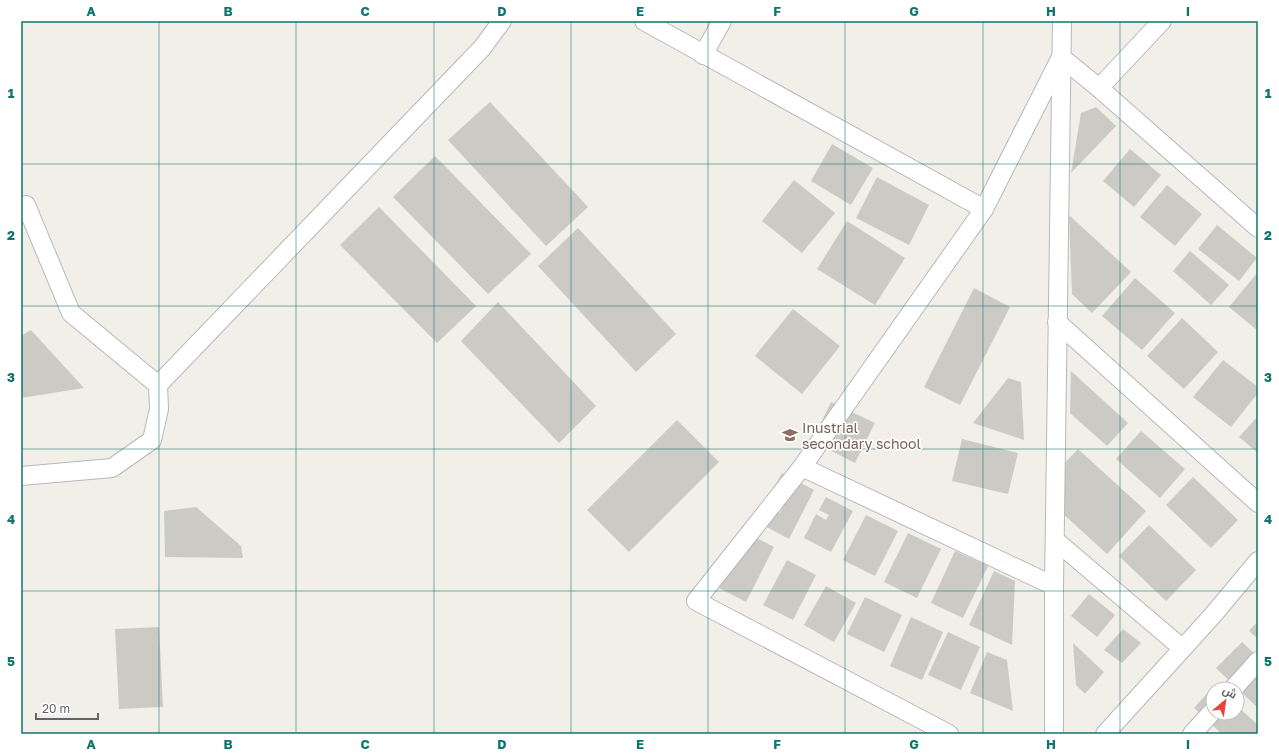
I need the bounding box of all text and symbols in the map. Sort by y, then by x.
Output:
text: A [86,3,96,19]
text: B [223,3,233,19]
text: C [360,3,370,19]
text: D [497,3,507,19]
text: E [636,3,644,19]
text: F [773,3,781,19]
text: G [909,3,919,19]
text: H [1046,3,1056,19]
text: I [1186,3,1190,19]
text: 1 [8,85,15,101]
text: 1 [1265,85,1272,101]
text: 2 [7,227,15,243]
text: 2 [1264,227,1272,243]
text: 3 [7,369,15,385]
text: 3 [1264,369,1272,385]
place label: Inustrial secondary school [802,419,921,452]
school or university icon: Inustrial secondary school [781,426,799,444]
text: 4 [7,511,15,527]
text: 4 [1264,511,1272,527]
text: 5 [7,653,15,669]
text: 5 [1264,653,1272,669]
north arrow [1205,681,1245,721]
text: ش [1220,683,1239,702]
scale bar [36,695,98,721]
text: 20 m [42,701,70,716]
text: A [86,736,96,752]
text: B [223,736,233,752]
text: C [360,736,370,752]
text: D [497,736,507,752]
text: E [636,736,644,752]
text: F [773,736,781,752]
text: G [909,736,919,752]
text: H [1046,736,1056,752]
text: I [1186,736,1190,752]

